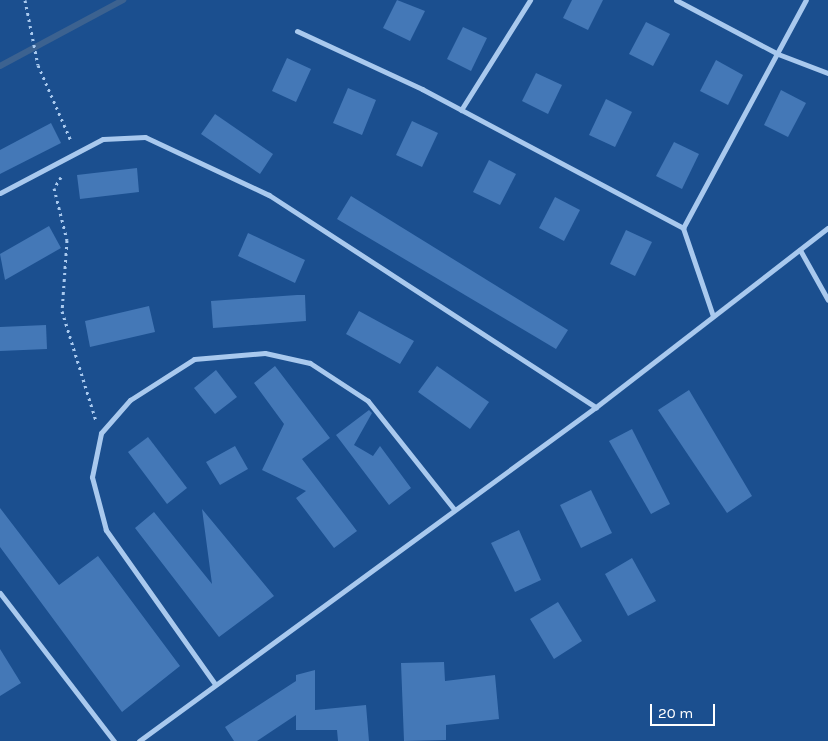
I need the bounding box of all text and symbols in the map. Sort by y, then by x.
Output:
scale bar [653,694,718,726]
text: 20 m [658,704,693,722]

